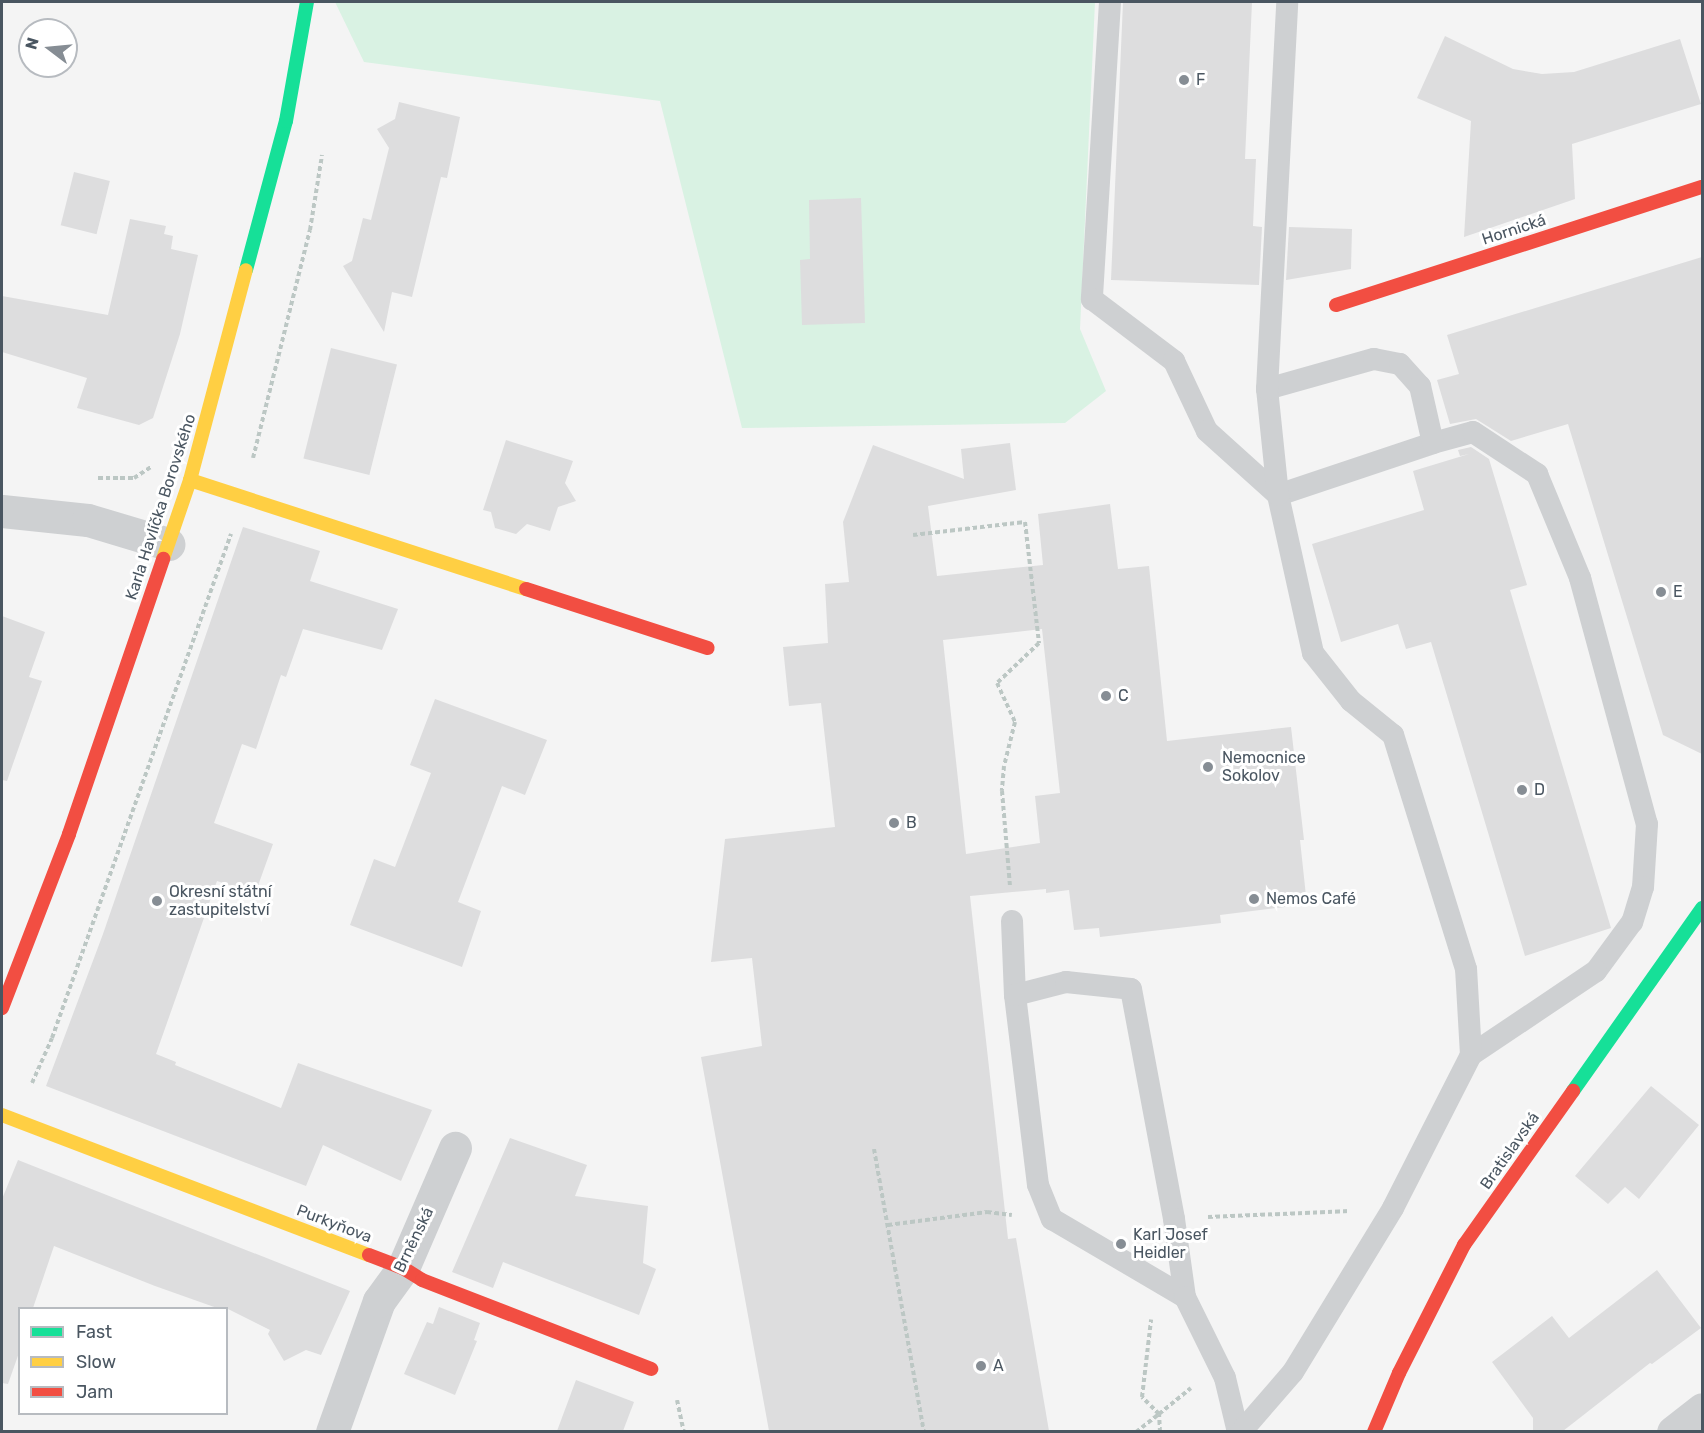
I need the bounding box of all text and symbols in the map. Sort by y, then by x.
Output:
north arrow [18,18,78,78]
text: N [21,35,43,52]
place label: F [1196,70,1205,90]
marker: F [1177,73,1191,87]
street label: Hornická [1480,211,1548,249]
street label: Karla Havlíčka Borovského [122,411,200,603]
place label: E [1673,582,1683,602]
marker: E [1654,585,1668,599]
place label: C [1118,686,1129,706]
marker: C [1099,689,1113,703]
place label: Nemocnice Sokolov [1222,748,1306,786]
marker: Nemocnice Sokolov [1199,758,1217,776]
place label: D [1534,780,1545,800]
marker: D [1515,783,1529,797]
place label: B [906,813,917,833]
marker: B [887,816,901,830]
place label: Okresní státní zastupitelství [169,882,272,920]
place label: Nemos Café [1266,889,1356,909]
marker: Nemos Café [1247,892,1261,906]
marker: Okresní státní zastupitelství [150,894,164,908]
street label: Bratislavská [1476,1109,1544,1193]
street label: Purkyňova [294,1201,374,1247]
street label: Brněnská [390,1204,438,1276]
place label: Karl Josef Heidler [1133,1225,1208,1263]
marker: Karl Josef Heidler [1114,1237,1128,1251]
legend [18,1307,228,1415]
text: Fast [76,1321,112,1343]
text: Slow [76,1351,116,1373]
place label: A [993,1356,1004,1376]
marker: A [974,1359,988,1373]
text: Jam [76,1381,113,1403]

